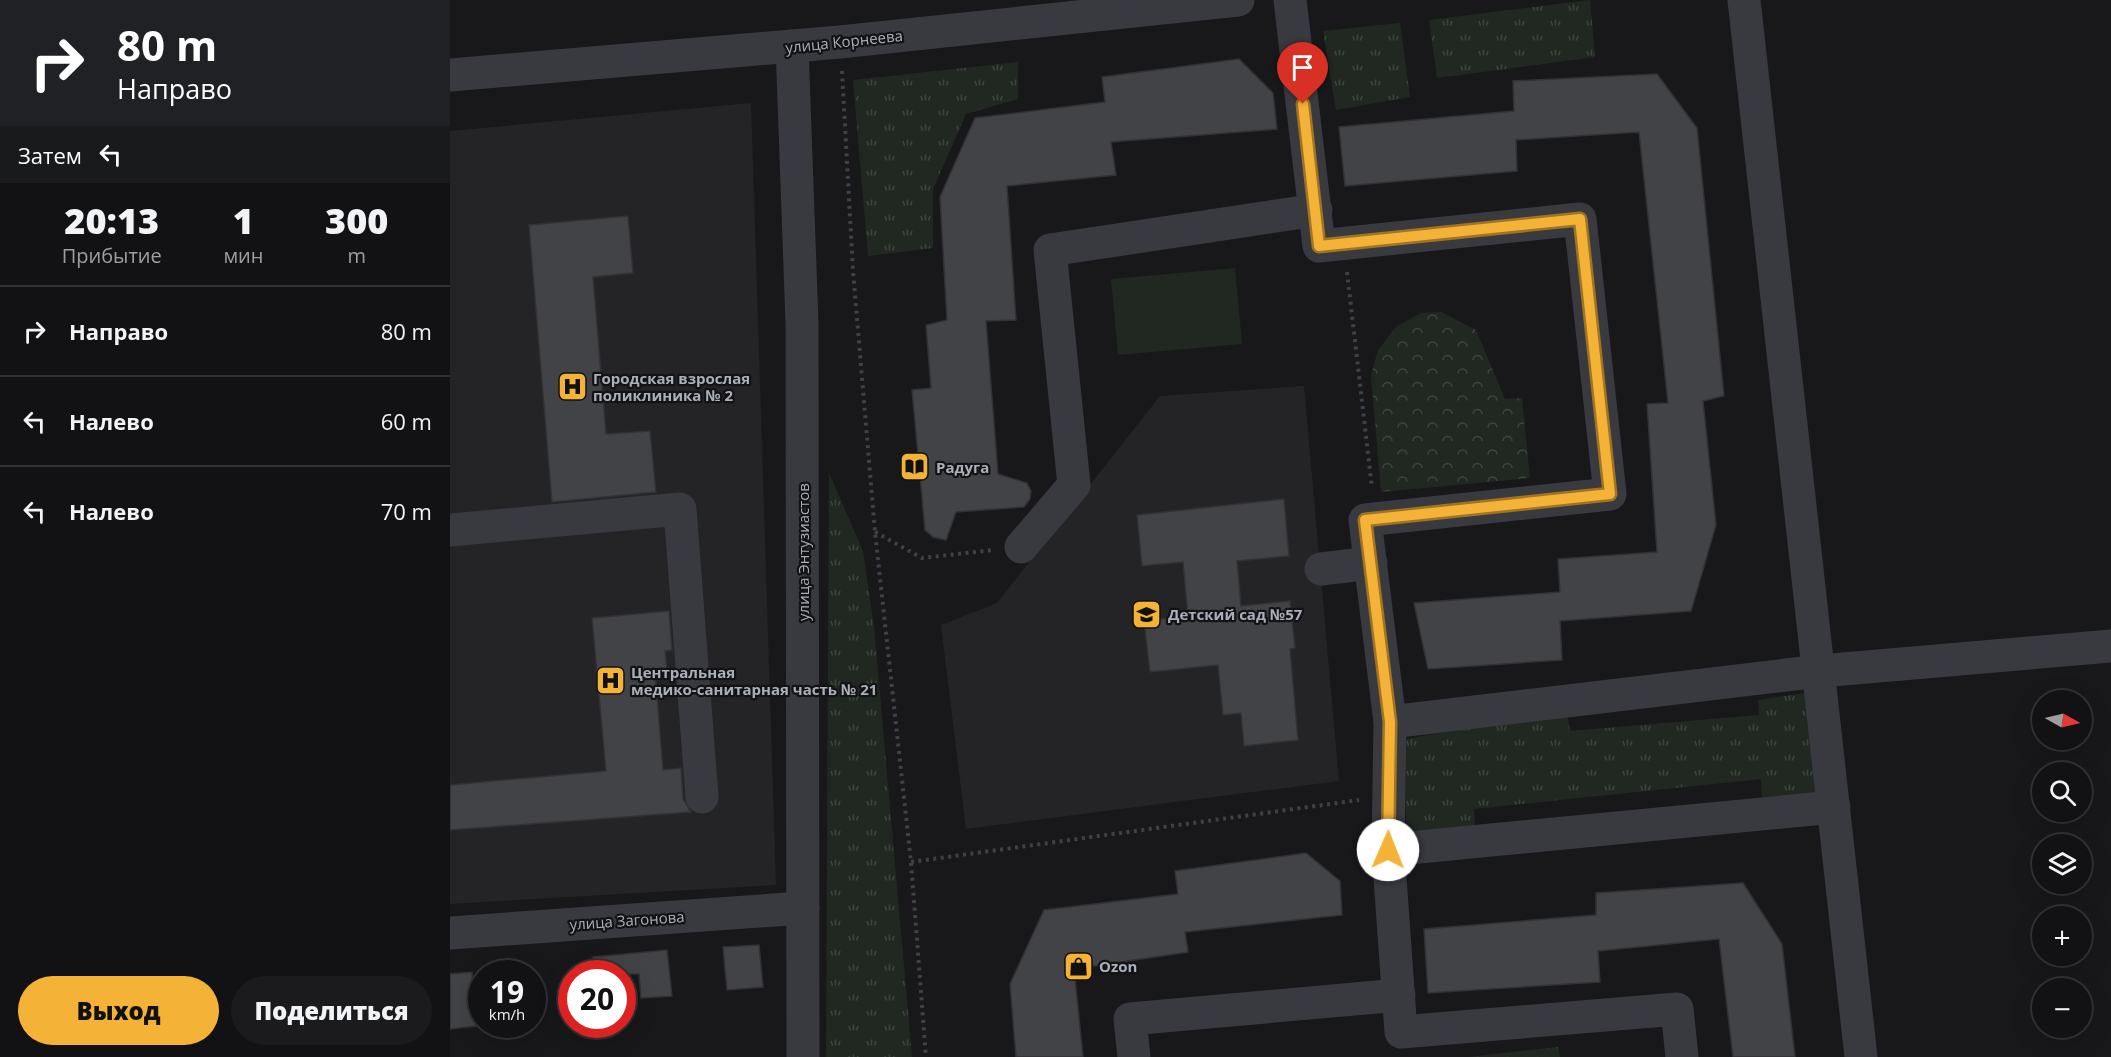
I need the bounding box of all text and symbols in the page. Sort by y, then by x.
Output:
text: 80 m [117,16,217,73]
icon: right [18,24,96,102]
street label: улица Корнеева [784,25,904,57]
pin [1277,42,1328,104]
icon: arrive [1286,51,1319,84]
text: Направо [117,70,232,107]
icon: left [94,138,127,171]
text: Затем [18,140,82,170]
text: 20:13 [64,196,159,245]
text: 1 [233,196,254,245]
text: 300 [325,196,388,245]
text: Прибытие [62,242,162,269]
text: мин [223,242,263,269]
text: m [347,242,366,269]
icon: right [18,315,51,348]
text: Направо [69,316,168,346]
text: 80 m [381,316,432,346]
place label: Городская взрослая поликлиника № 2 [593,368,750,405]
hospital icon: Городская взрослая поликлиника № 2 [556,371,588,403]
icon: left [18,405,51,438]
text: Налево [69,406,154,436]
text: 60 m [381,406,432,436]
library icon: Радуга [899,451,931,483]
place label: Радуга [936,457,989,477]
street label: улица Энтузиастов [793,483,813,621]
icon: left [18,495,51,528]
text: Налево [69,496,154,526]
text: 70 m [381,496,432,526]
school or university icon: Детский сад №57 [1131,598,1163,630]
place label: Детский сад №57 [1168,604,1303,624]
place label: Центральная медико-санитарная часть № 21 [631,662,877,699]
hospital icon: Центральная медико-санитарная часть № 21 [594,665,626,697]
north arrow [2032,690,2092,750]
map controls [2032,690,2092,1038]
button: search [2032,762,2092,822]
position arrow [1356,818,1420,882]
button: layers [2032,834,2092,894]
street label: улица Загонова [569,906,685,934]
button: + [2032,906,2092,966]
shop icon: Ozon [1062,950,1094,982]
place label: Ozon [1099,956,1137,976]
speed limit sign: 20 [558,960,636,1038]
text: 19 [490,971,524,1012]
button: Выход [18,976,219,1045]
button: Поделиться [231,976,432,1045]
button: − [2032,978,2092,1038]
text: km/h [489,1004,525,1024]

